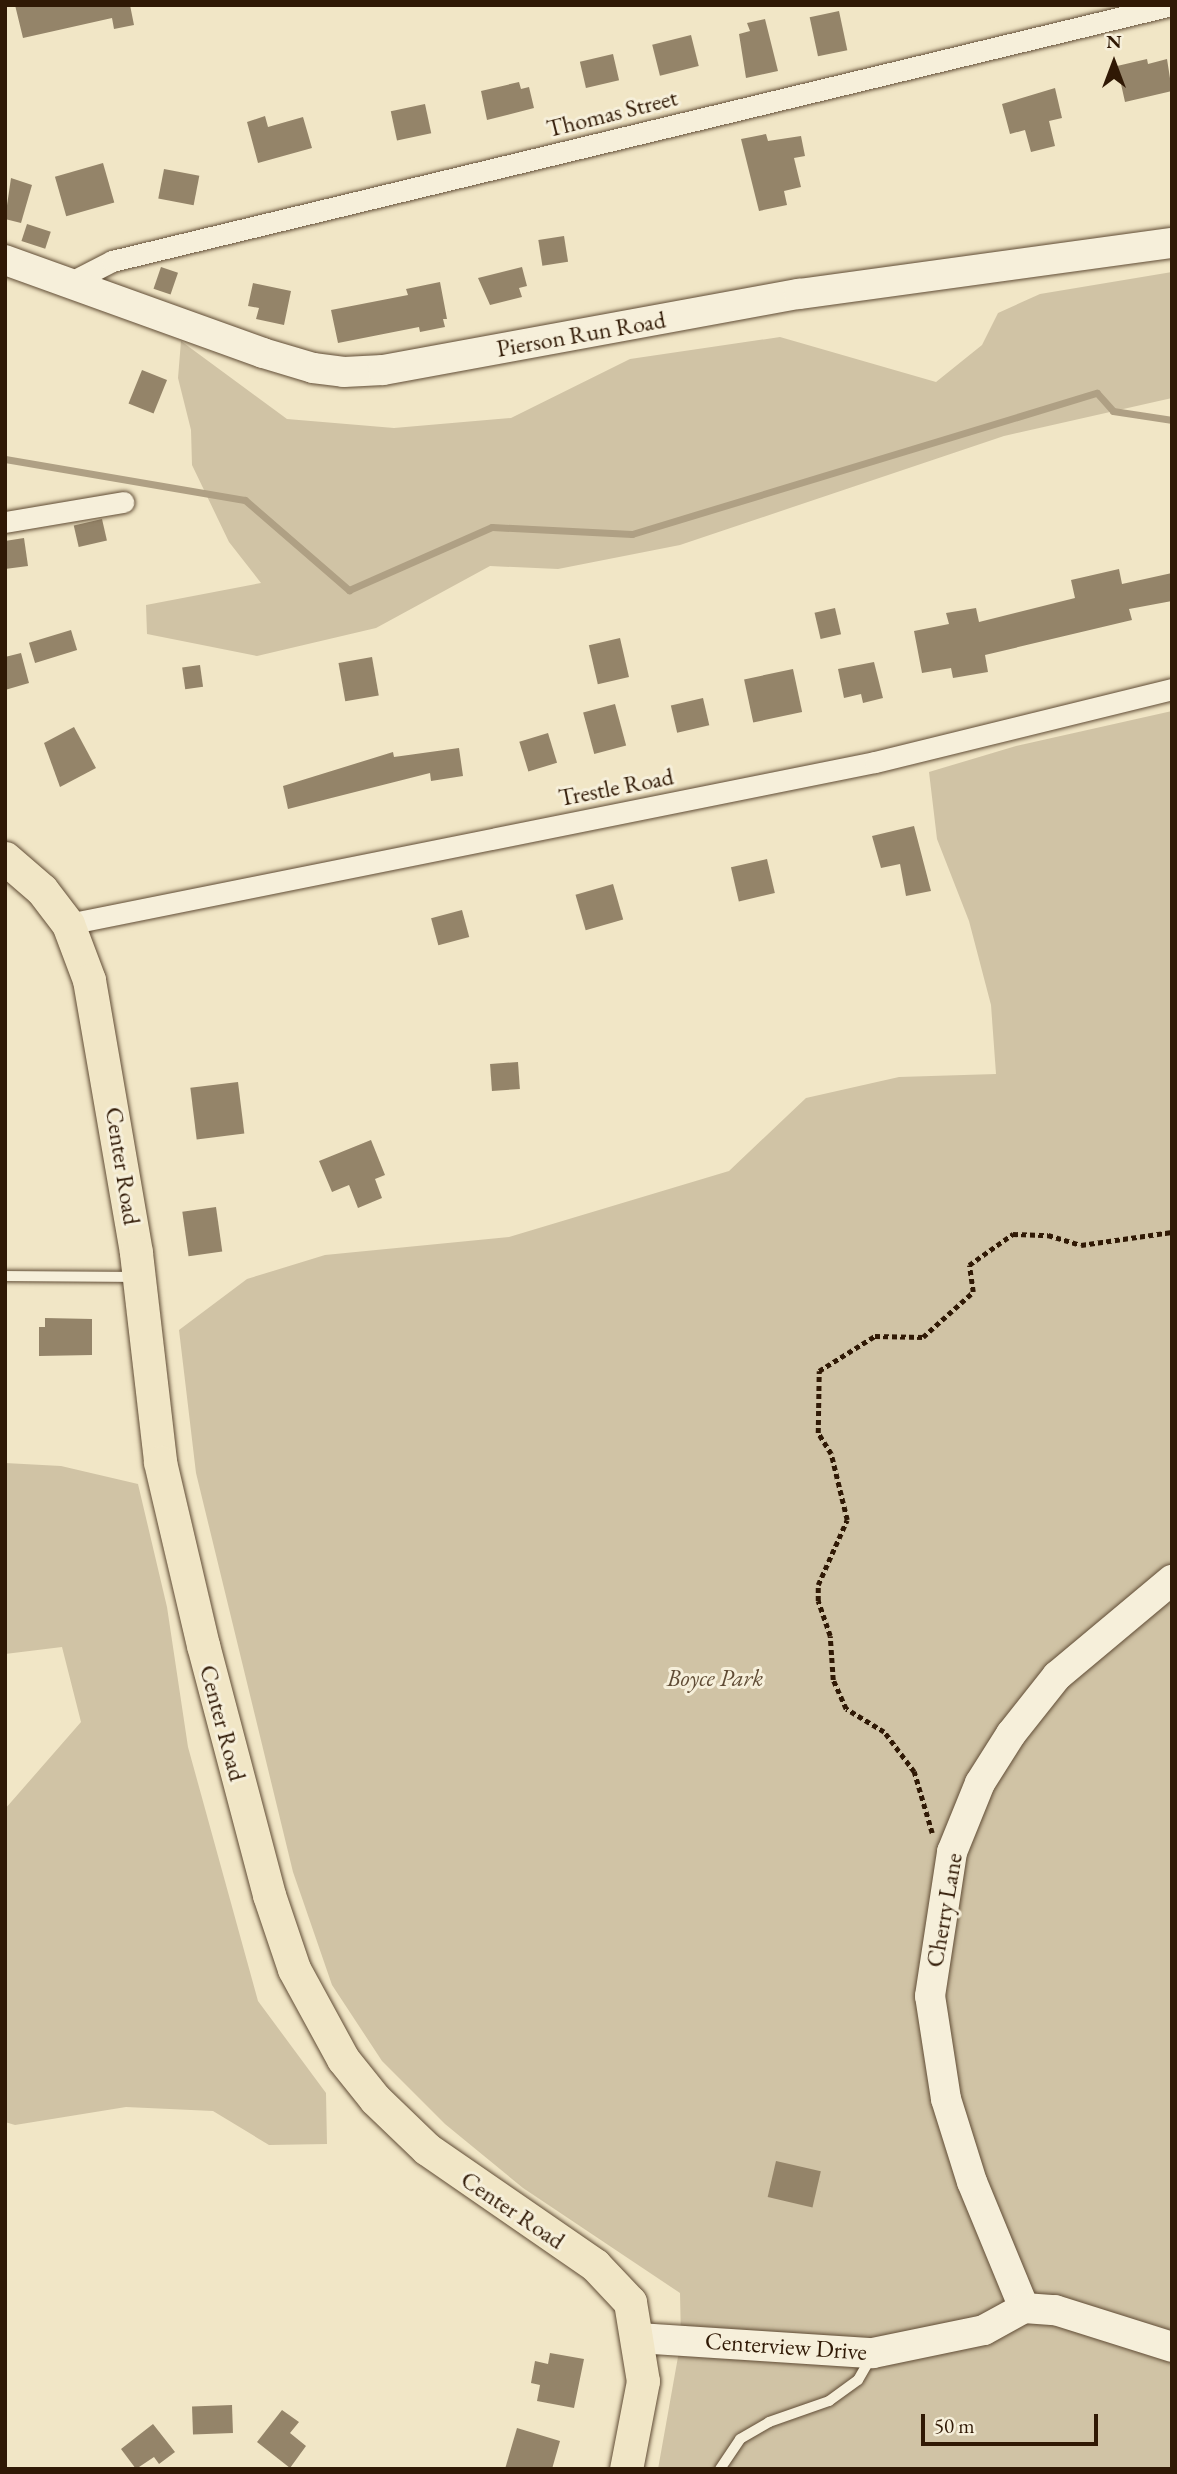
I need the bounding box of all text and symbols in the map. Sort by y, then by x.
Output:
north arrow [1079,28,1149,98]
text: N [1106,29,1122,54]
street label: Thomas Street [544,83,680,143]
street label: Pierson Run Road [494,305,668,363]
street label: Trestle Road [556,762,676,812]
street label: Center Road [99,1105,147,1227]
street label: Center Road [194,1662,252,1784]
park label: Boyce Park [667,1664,763,1692]
street label: Cherry Lane [920,1851,968,1969]
street label: Center Road [456,2165,570,2255]
street label: Centerview Drive [704,2326,868,2366]
scale bar [925,2400,1102,2444]
text: 50 m [934,2412,975,2439]

